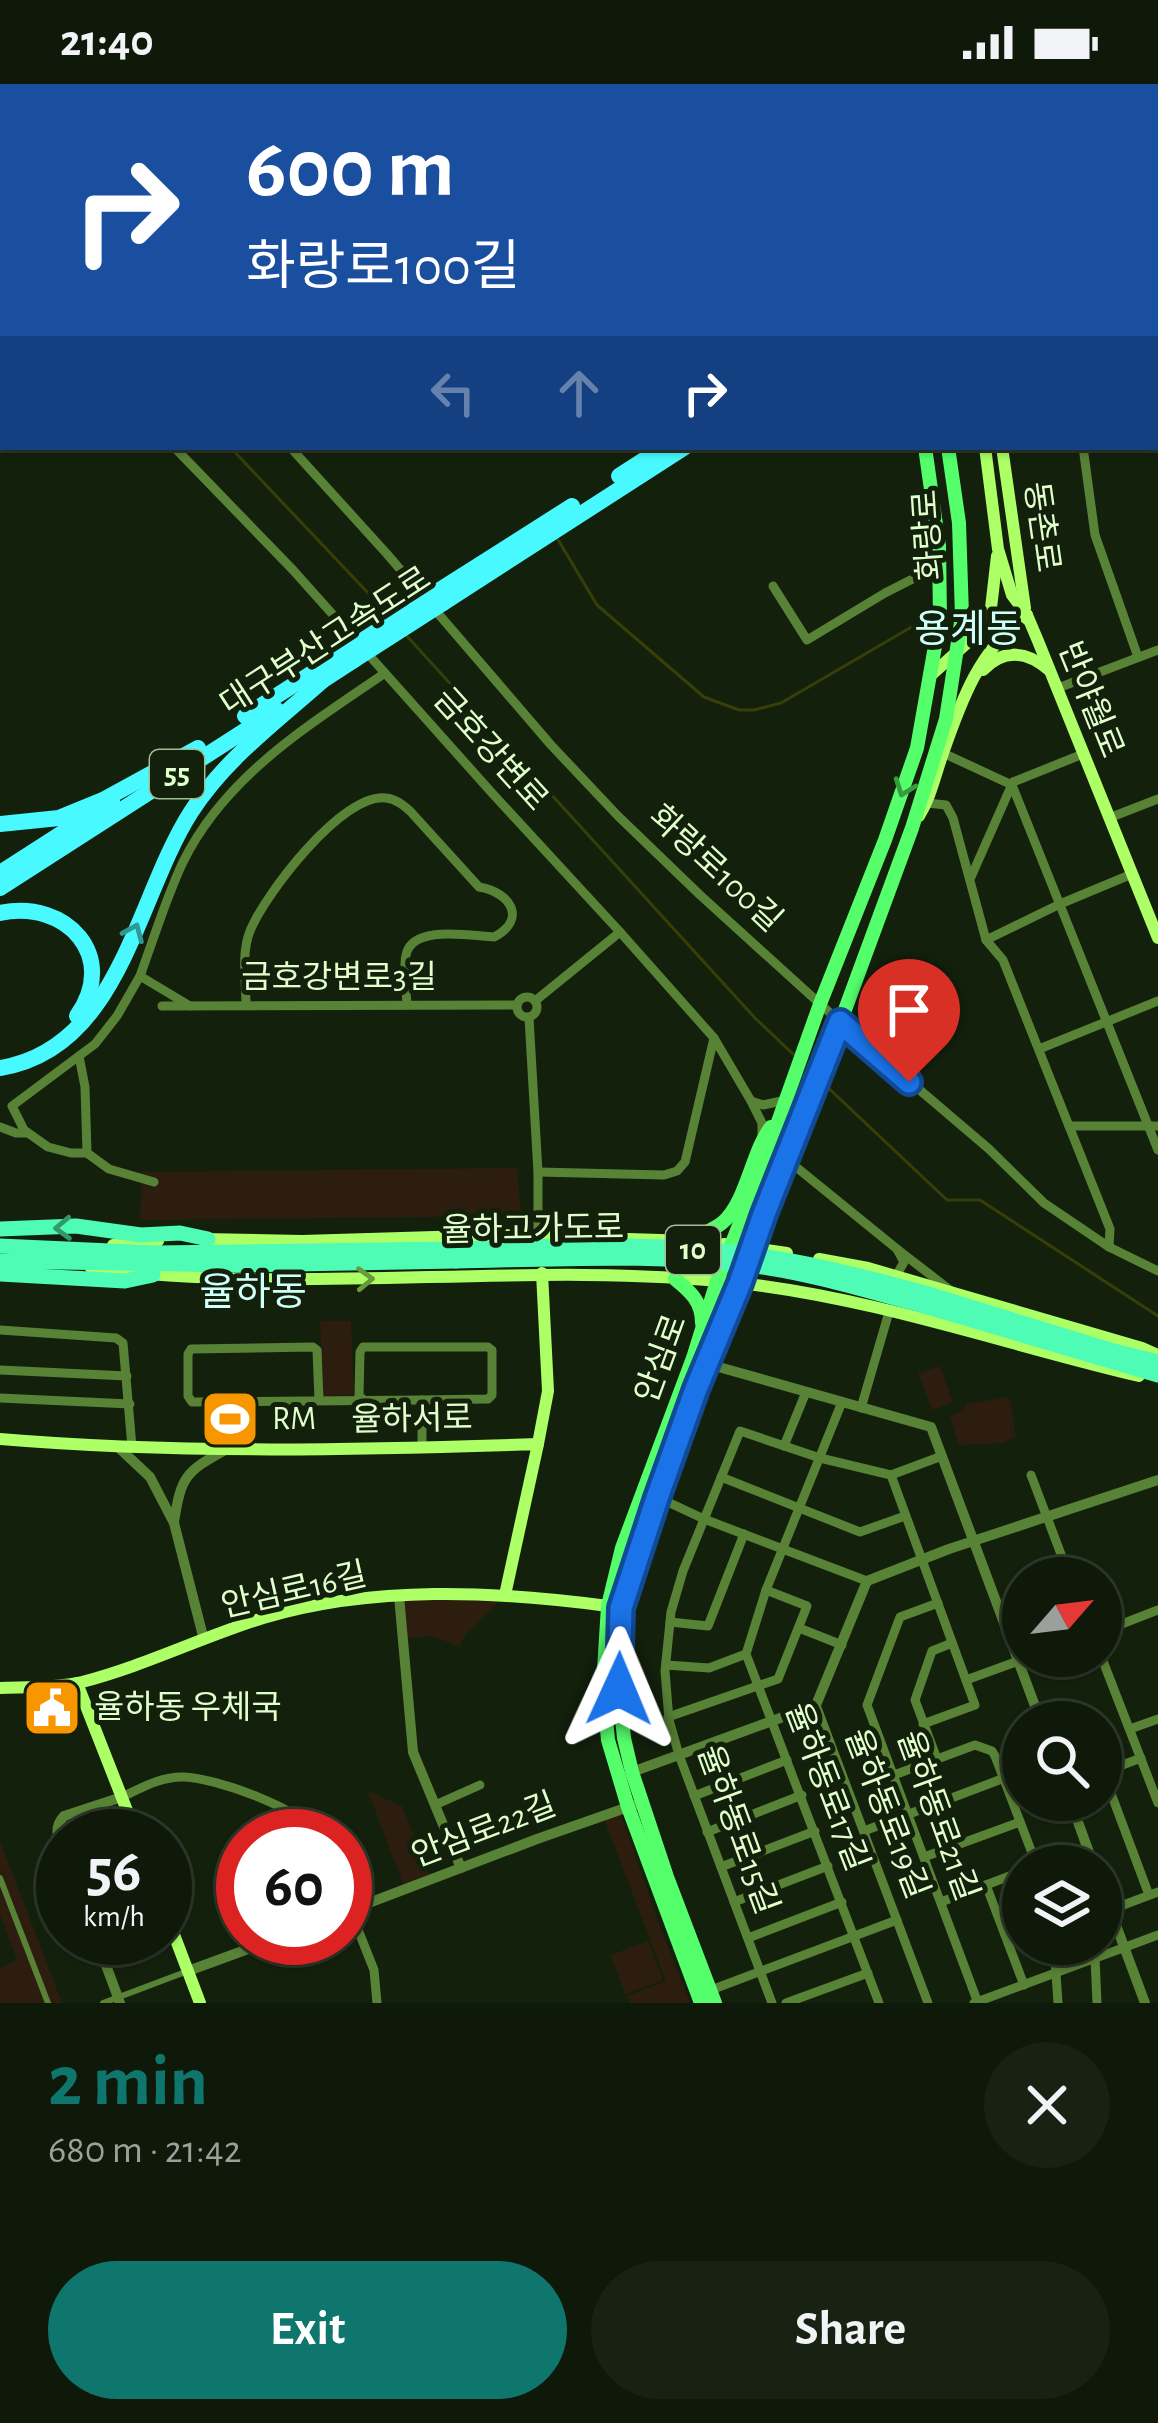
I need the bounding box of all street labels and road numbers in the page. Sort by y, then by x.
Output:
street label: 동촌로 [1018,479,1066,574]
street label: 화랑로 [907,488,949,582]
street label: 대구부산고속도로 [214,560,437,722]
street label: 반야월로 [1052,637,1130,762]
street label: 금호강변로 [427,681,555,817]
road number: 55 [150,750,204,798]
street label: 화랑로100길 [642,798,789,938]
street label: 금호강변로3길 [241,960,437,995]
street label: 율하고가도로 [442,1210,624,1248]
road number: 10 [666,1226,720,1274]
street label: 안심로 [629,1310,693,1407]
street label: 율하서로 [351,1400,473,1438]
street label: 안심로16길 [218,1556,370,1624]
street label: 율하동로17길 [779,1698,875,1875]
street label: 율하동로19길 [839,1724,935,1903]
street label: 율하동로21길 [891,1726,985,1905]
street label: 율하동로15길 [691,1741,785,1919]
street label: 안심로22길 [407,1787,561,1874]

